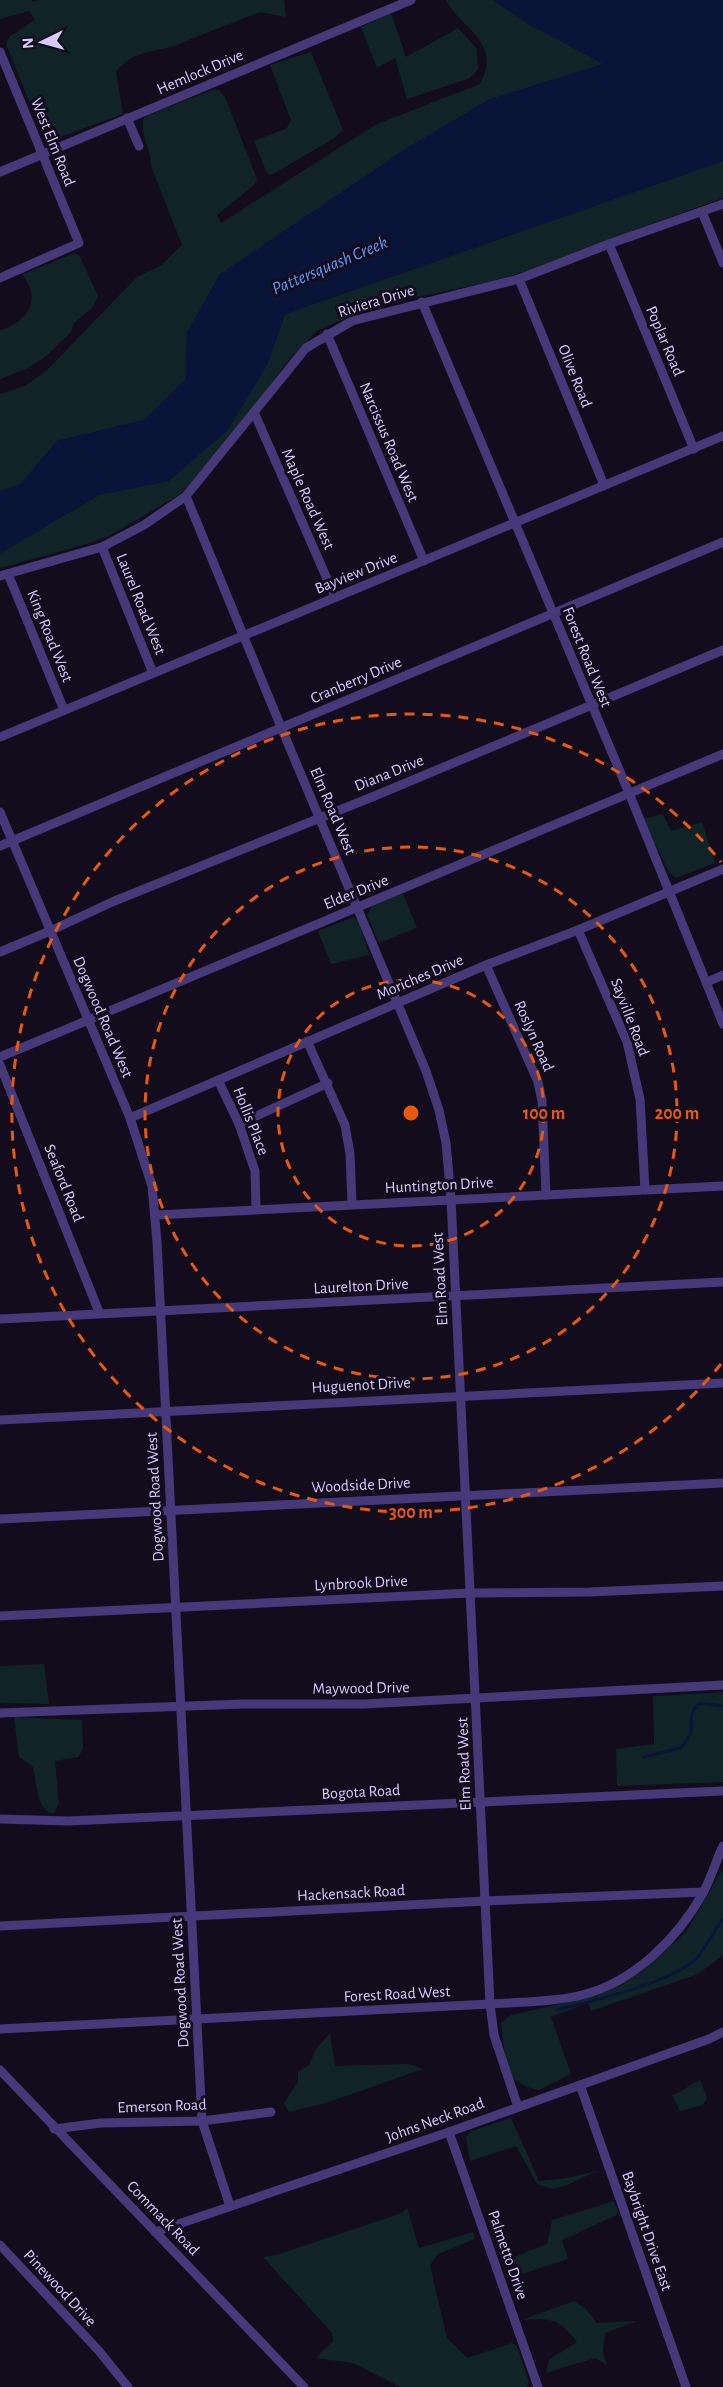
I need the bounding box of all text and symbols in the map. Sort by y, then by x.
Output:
north arrow [12,12,72,72]
text: N [20,37,37,49]
street label: Hemlock Drive [155,47,245,97]
street label: West Elm Road [28,96,78,188]
water label: Pattersquash Creek [270,234,390,298]
street label: Riviera Drive [336,282,416,320]
street label: Poplar Road [643,304,687,378]
street label: Olive Road [555,342,595,410]
street label: Narcissus Road West [357,380,421,504]
street label: Maple Road West [279,446,337,552]
street label: Bayview Drive [313,549,400,598]
street label: Laurel Road West [113,551,169,657]
street label: King Road West [24,588,76,684]
street label: Forest Road West [560,605,614,709]
street label: Cranberry Drive [308,654,404,707]
street label: Diana Drive [352,752,426,794]
street label: Elm Road West [307,765,359,857]
street label: Elder Drive [321,872,391,912]
street label: Moriches Drive [374,952,466,1002]
street label: Dogwood Road West [70,954,136,1080]
street label: Sayville Road [607,976,652,1058]
street label: Roslyn Road [510,998,557,1074]
street label: Hollis Place [230,1085,272,1157]
centre of rings [401,1103,421,1123]
text: 100 m [523,1105,565,1123]
text: 200 m [655,1105,699,1123]
street label: Seaford Road [41,1142,87,1224]
street label: Huntington Drive [384,1174,494,1196]
street label: Elm Road West [430,1232,450,1326]
street label: Laurelton Drive [313,1276,409,1296]
street label: Huguenot Drive [311,1374,411,1396]
street label: Dogwood Road West [144,1432,166,1562]
street label: Woodside Drive [311,1474,411,1496]
text: 300 m [389,1504,433,1522]
street label: Lynbrook Drive [314,1573,408,1594]
street label: Maywood Drive [312,1679,410,1698]
street label: Elm Road West [454,1717,474,1811]
street label: Bogota Road [321,1782,401,1802]
street label: Hackensack Road [297,1882,405,1904]
street label: Dogwood Road West [169,1918,191,2048]
street label: Forest Road West [343,1983,451,2005]
street label: Johns Neck Road [384,2095,486,2145]
street label: Emerson Road [117,2096,207,2116]
street label: Baybright Drive East [618,2169,675,2293]
street label: Commack Road [124,2178,202,2258]
street label: Palmetto Drive [485,2208,531,2302]
street label: Pinewood Drive [21,2247,99,2329]

